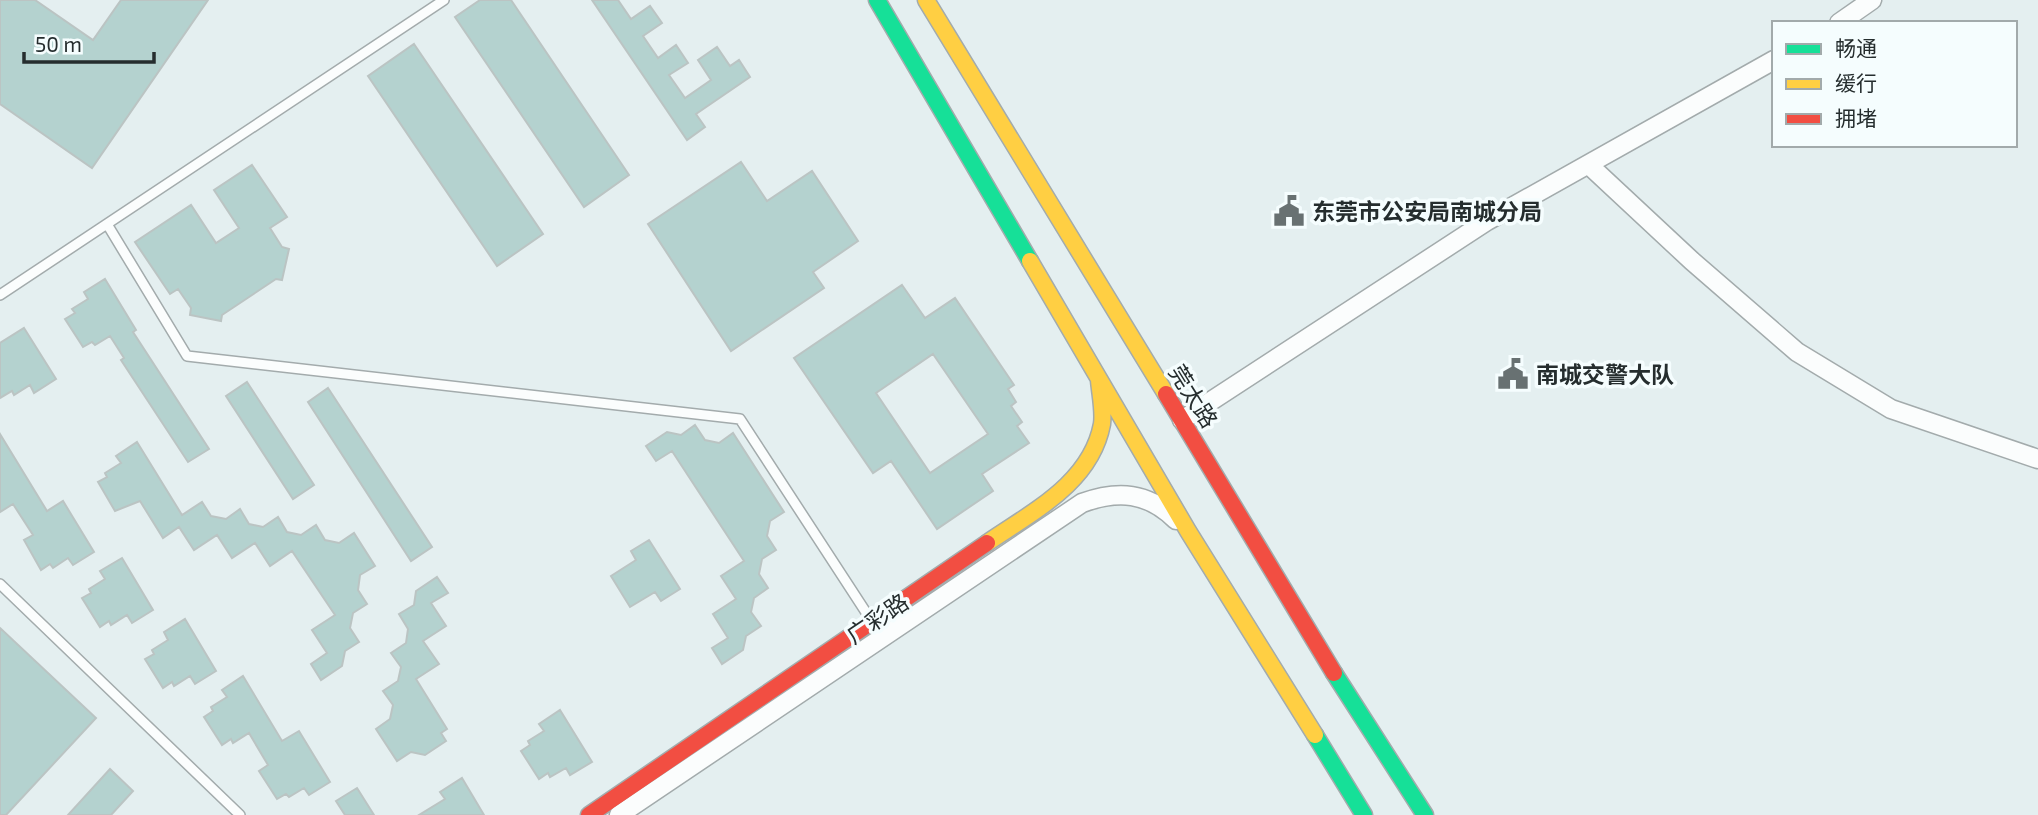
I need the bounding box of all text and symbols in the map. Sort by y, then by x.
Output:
scale bar [24,21,154,65]
legend [1772,21,2017,147]
text: 50 m [35,31,82,56]
text: 畅通 [1835,35,1877,60]
text: 缓行 [1835,70,1877,95]
text: 拥堵 [1835,105,1877,130]
public building icon: 东莞市公安局南城分局 [1272,194,1306,228]
place label: 东莞市公安局南城分局 [1312,197,1542,225]
public building icon: 南城交警大队 [1496,357,1530,391]
street label: 莞太路 [1164,359,1224,433]
place label: 南城交警大队 [1536,360,1674,388]
street label: 广彩路 [841,587,913,649]

